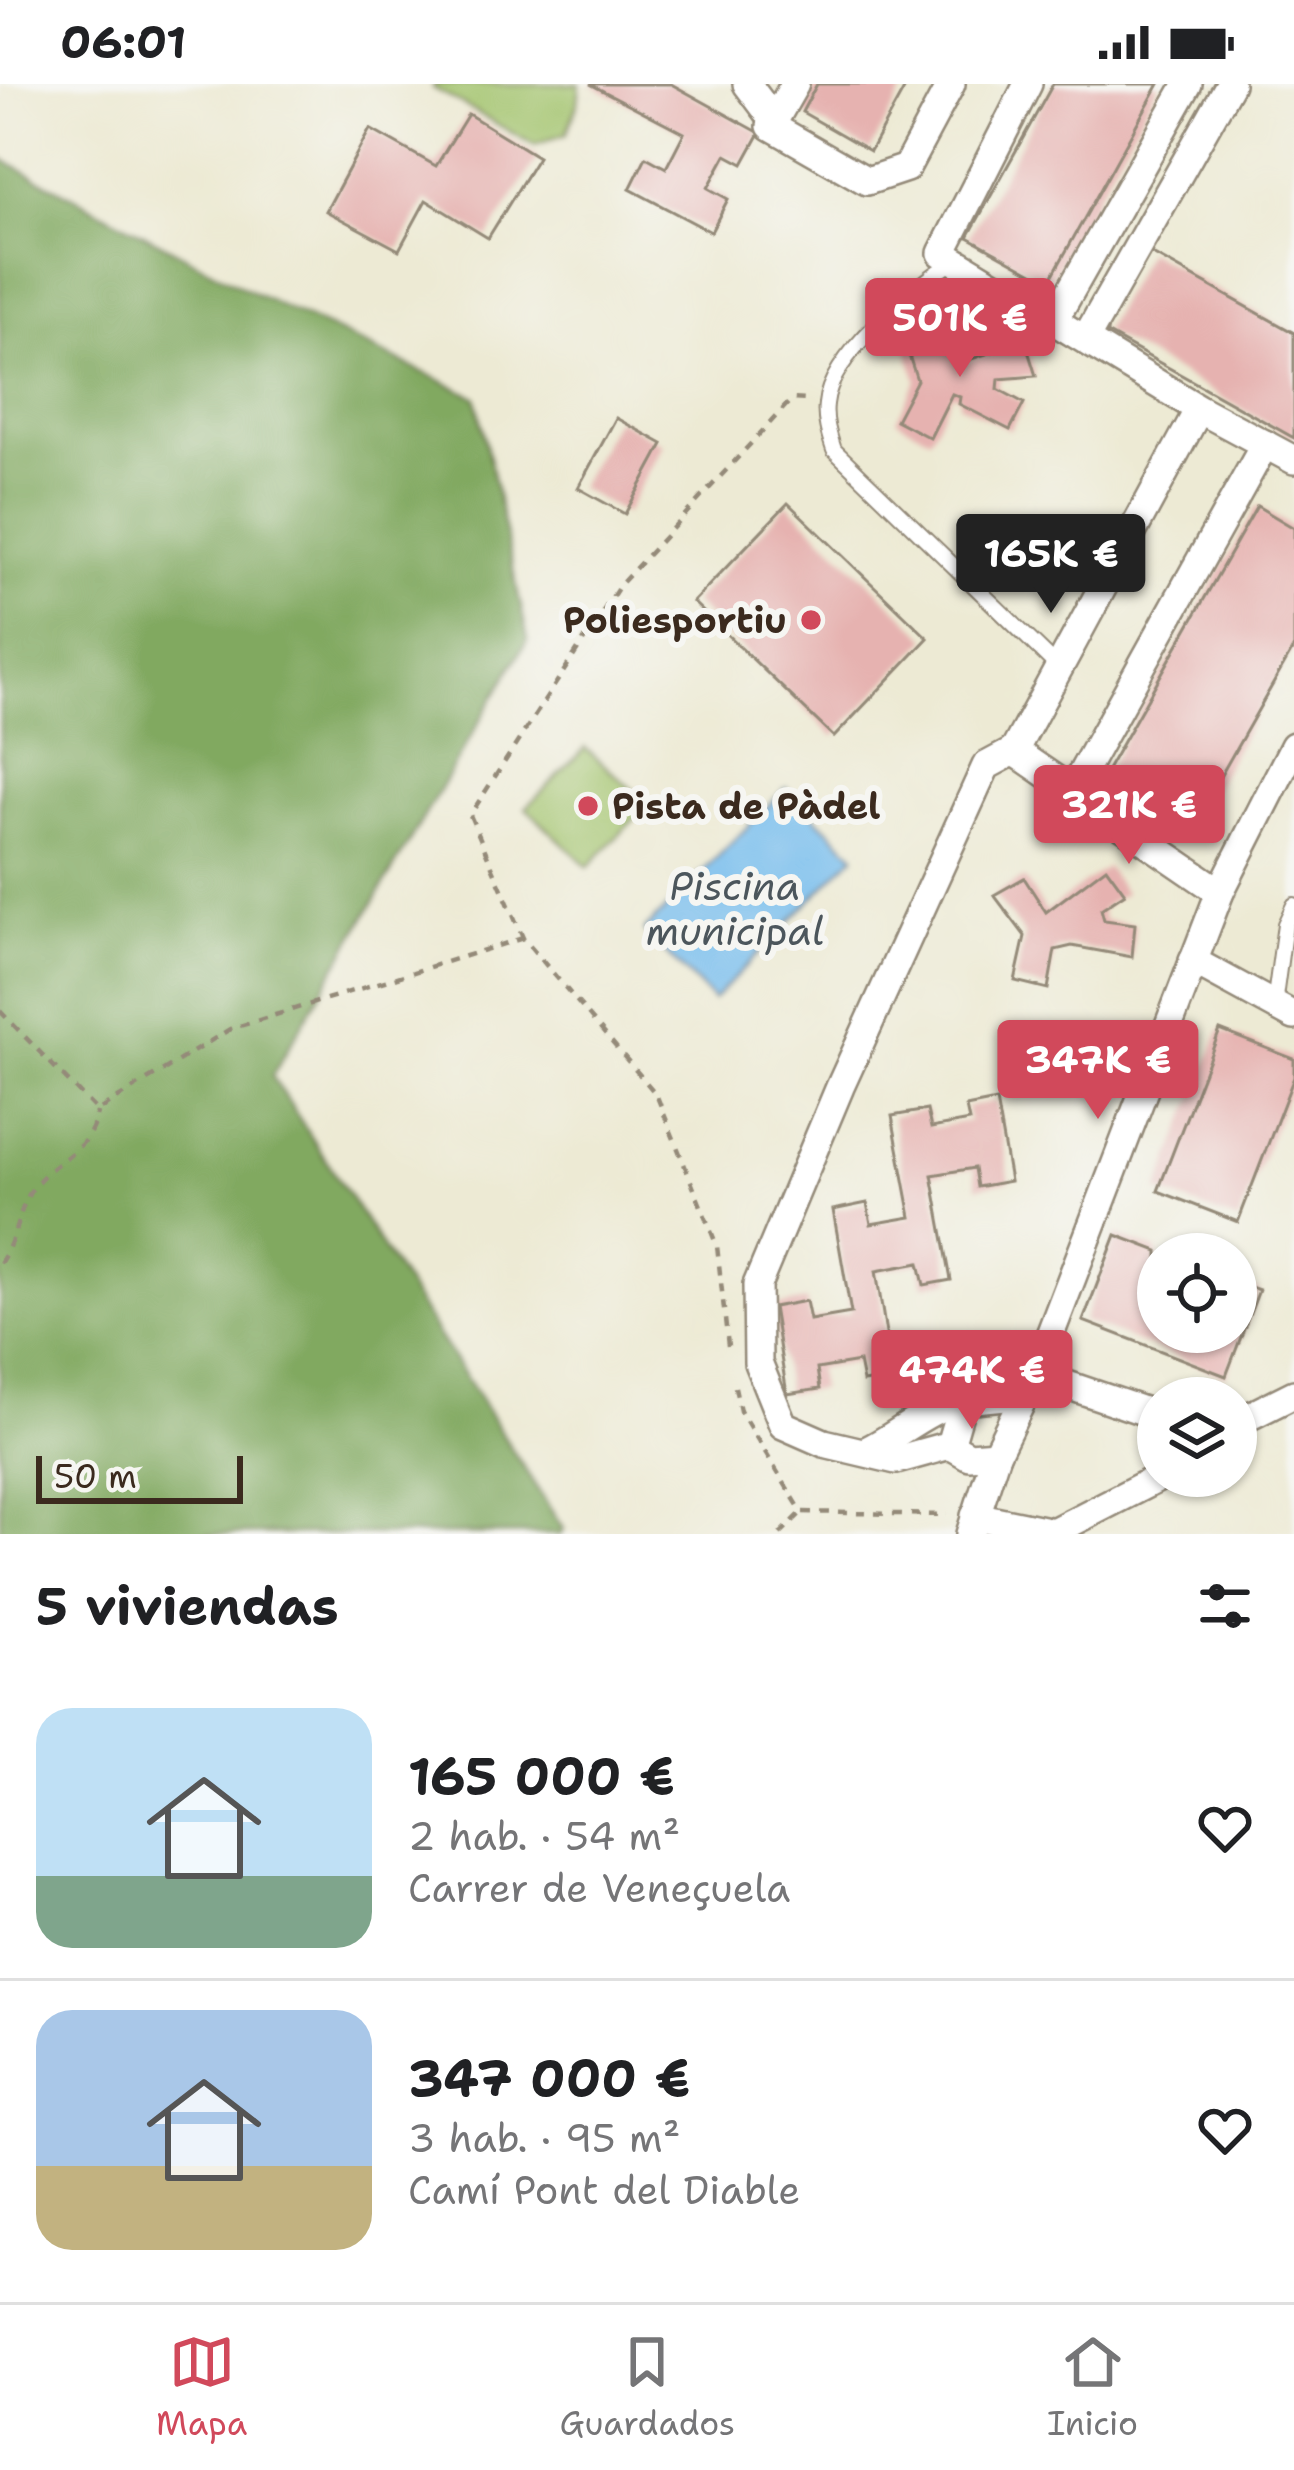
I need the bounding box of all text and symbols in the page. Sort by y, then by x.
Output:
text: 06:01 [60,12,187,72]
pin: 501K € [862,278,1058,380]
text: 501K € [892,291,1028,343]
pin: 165K € [953,514,1149,616]
text: 165K € [983,527,1119,579]
place label: Poliesportiu [563,596,787,645]
marker: Poliesportiu [798,607,824,633]
pin: 321K € [1031,765,1227,867]
text: 321K € [1061,778,1197,830]
place label: Pista de Pàdel [612,782,880,831]
marker: Pista de Pàdel [575,793,601,819]
water label: Piscina municipal [646,860,824,957]
pin: 347K € [1000,1020,1196,1122]
text: 347K € [1024,1033,1172,1085]
map controls [1137,1233,1257,1497]
button: locate [1137,1233,1257,1353]
pin: 474K € [874,1330,1070,1432]
text: 474K € [898,1343,1046,1395]
button: layers [1137,1377,1257,1497]
scale bar [36,1450,243,1503]
text: 50 m [54,1454,137,1499]
text: 5 viviendas [36,1572,339,1640]
icon: filters [1192,1573,1258,1639]
text: 165 000 € [408,1742,675,1810]
icon: home [132,1756,276,1900]
icon: heart [1192,1795,1258,1861]
text: 2 hab. · 54 m² [408,1810,680,1862]
text: Carrer de Veneçuela [408,1862,790,1914]
text: 347 000 € [408,2044,690,2112]
icon: home [132,2058,276,2202]
icon: heart [1192,2097,1258,2163]
text: 3 hab. · 95 m² [408,2112,680,2164]
text: Camí Pont del Diable [408,2164,800,2216]
tab: Mapa [156,2329,247,2446]
tab: Guardados [559,2329,735,2446]
tab: Inicio [1047,2329,1138,2446]

